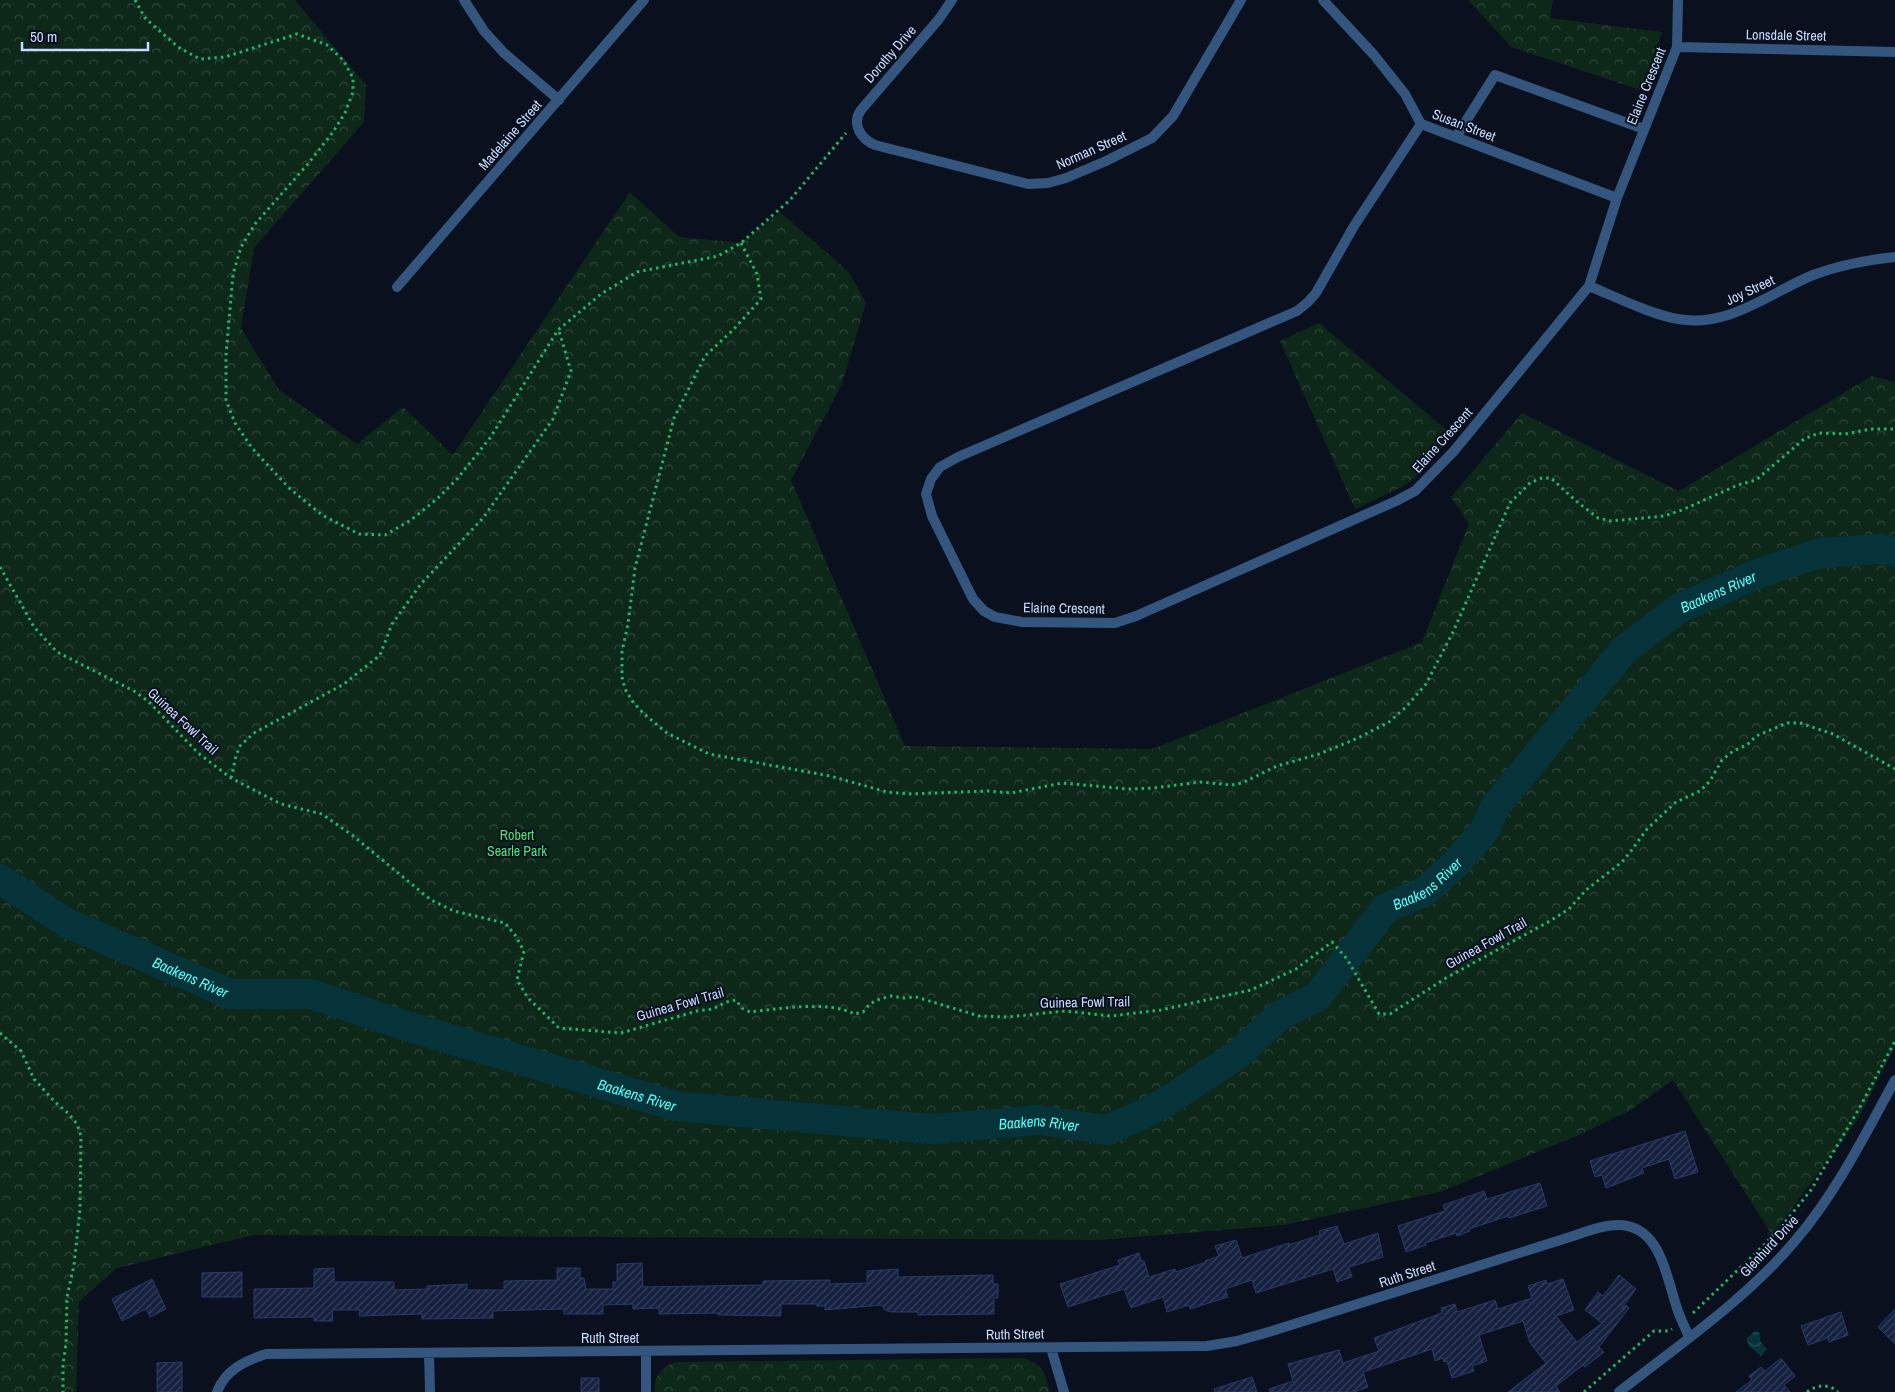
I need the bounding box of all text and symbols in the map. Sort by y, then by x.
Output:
scale bar [22,20,149,52]
street label: Dorothy Drive [860,21,920,87]
street label: Lonsdale Street [1746,25,1826,45]
text: 50 m [30,26,57,47]
street label: Elaine Crescent [1622,45,1670,127]
street label: Madelaine Street [475,96,545,174]
street label: Susan Street [1430,105,1498,145]
street label: Norman Street [1053,127,1129,173]
street label: Joy Street [1723,271,1777,309]
street label: Elaine Crescent [1408,404,1476,476]
water label: Baakens River [1677,565,1760,617]
street label: Elaine Crescent [1023,598,1105,618]
street label: Guinea Fowl Trail [144,684,222,758]
park label: Robert Searle Park [487,826,547,860]
water label: Baakens River [1389,852,1467,915]
street label: Guinea Fowl Trail [1442,913,1530,973]
water label: Baakens River [149,951,233,1003]
street label: Guinea Fowl Trail [634,983,726,1025]
street label: Guinea Fowl Trail [1040,992,1130,1012]
water label: Baakens River [595,1073,679,1116]
water label: Baakens River [998,1110,1081,1136]
street label: Glenhurd Drive [1736,1211,1802,1281]
street label: Ruth Street [1377,1256,1437,1292]
street label: Ruth Street [986,1324,1044,1344]
street label: Ruth Street [581,1329,639,1347]

